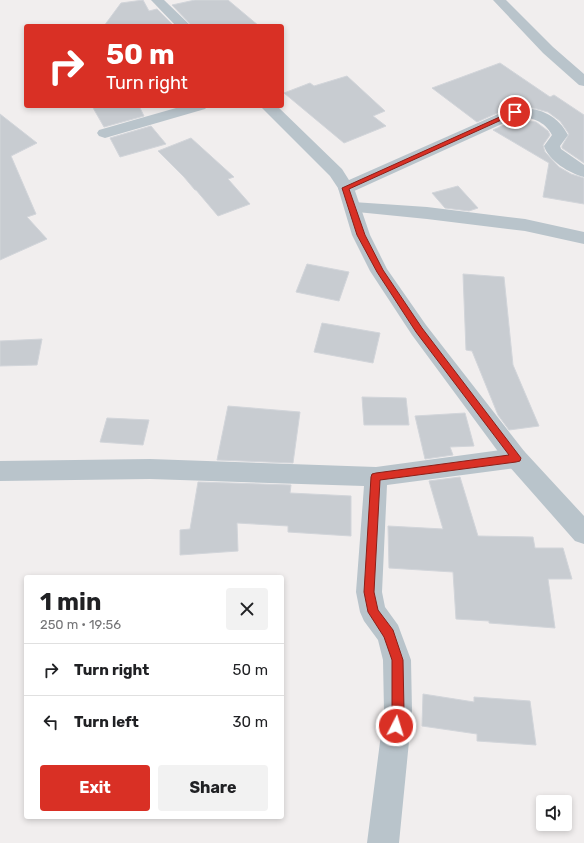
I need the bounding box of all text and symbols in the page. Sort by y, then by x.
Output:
text: 50 m [106,38,175,71]
icon: right [40,40,92,92]
text: Turn right [106,72,188,94]
pin [498,95,532,129]
icon: arrive [504,101,526,123]
text: 1 min [40,588,101,616]
button: close [226,588,268,630]
text: 250 m · 19:56 [40,617,121,632]
icon: right [40,659,62,681]
text: Turn right [74,661,149,679]
text: 50 m [233,661,268,679]
position arrow [375,705,417,747]
icon: left [40,711,62,733]
text: Turn left [74,713,139,731]
text: 30 m [232,713,268,731]
button: Exit [40,765,150,811]
button: Share [158,765,268,811]
map controls [536,795,572,831]
button: sound [536,795,572,831]

